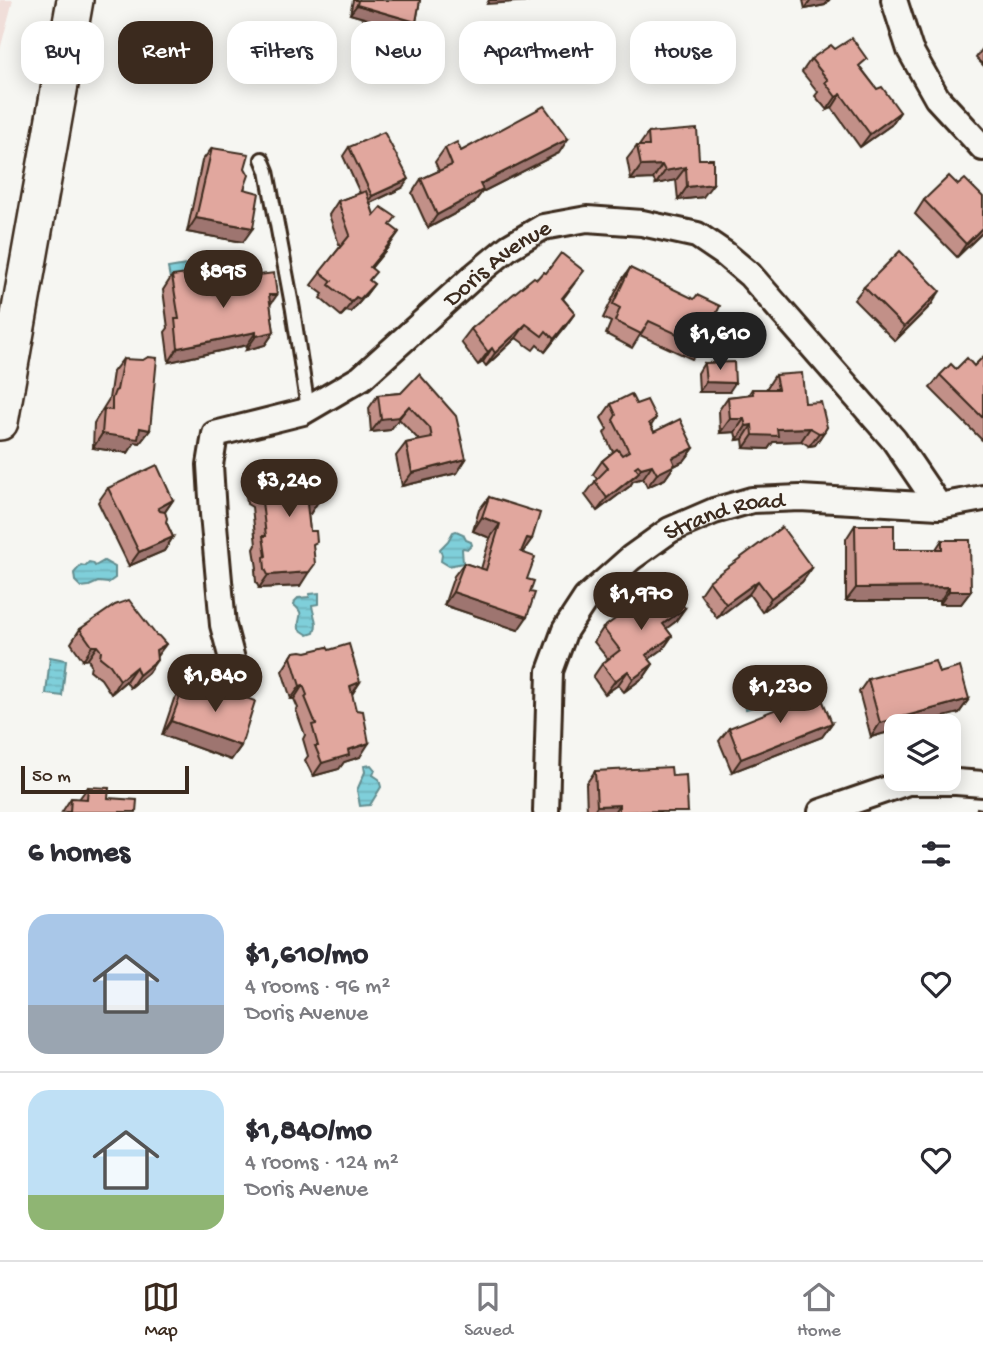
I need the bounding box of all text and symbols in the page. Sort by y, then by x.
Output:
chip: Buy [21,21,104,84]
chip: Rent [118,21,213,84]
chip: Filters [227,21,337,84]
chip: New [351,21,445,84]
chip: Apartment [459,21,616,84]
chip: House [630,21,736,84]
street label: Doris Avenue [437,214,558,316]
pin: $895 [182,250,264,310]
text: $895 [200,259,246,286]
pin: $1,610 [663,312,777,372]
text: $1,610 [690,321,750,348]
pin: $3,240 [232,460,346,519]
text: $3,240 [257,468,321,495]
street label: Strand Road [658,488,787,548]
pin: $1,970 [584,572,698,632]
text: $1,970 [609,581,673,608]
pin: $1,840 [158,654,272,714]
text: $1,840 [183,663,247,690]
pin: $1,230 [723,666,837,725]
text: $1,230 [748,674,812,701]
map controls [884,714,961,791]
button: layers [884,714,961,791]
scale bar [21,763,189,795]
text: 50 m [32,766,71,789]
icon: filters [917,835,955,873]
text: 6 homes [28,837,130,872]
text: $1,610/mo [245,939,368,974]
icon: home [84,942,168,1026]
icon: heart [917,965,955,1003]
text: 4 rooms · 96 m² [245,974,390,1001]
text: Doris Avenue [245,1001,368,1028]
text: $1,840/mo [245,1115,372,1150]
icon: home [84,1118,168,1202]
icon: heart [917,1141,955,1179]
text: 4 rooms · 124 m² [245,1150,399,1177]
text: Doris Avenue [245,1177,368,1204]
tab: Map [142,1278,180,1343]
tab: Saved [464,1278,513,1343]
tab: Home [797,1278,841,1343]

